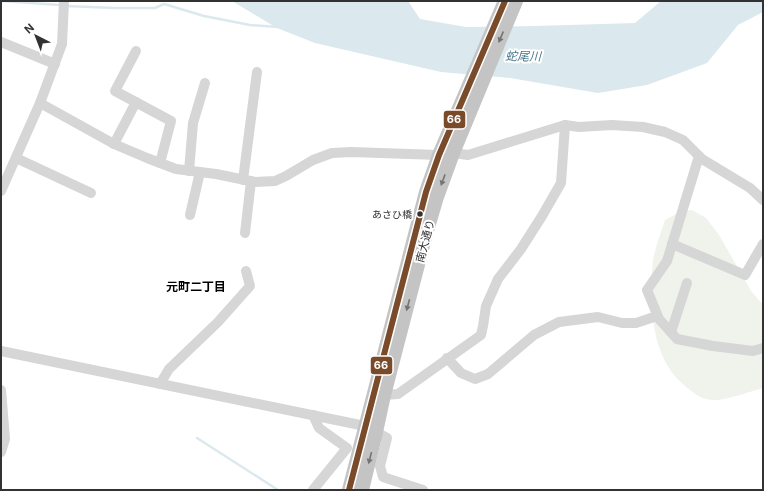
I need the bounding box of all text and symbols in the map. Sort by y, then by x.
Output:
north arrow [16,16,56,56]
text: N [22,21,37,37]
one-way arrow [498,31,504,42]
water label: 蛇尾川 [505,48,543,64]
line badge: 66 [443,110,466,129]
text: 66 [447,112,461,126]
one-way arrow [440,174,446,186]
place label: あさひ橋 [372,208,412,220]
marker: あさひ橋 [415,209,425,219]
street label: 南大通り [413,218,437,264]
district label: 元町二丁目 [166,279,226,294]
one-way arrow [405,299,411,311]
line badge: 66 [370,356,393,375]
text: 66 [374,358,388,372]
one-way arrow [366,452,372,465]

